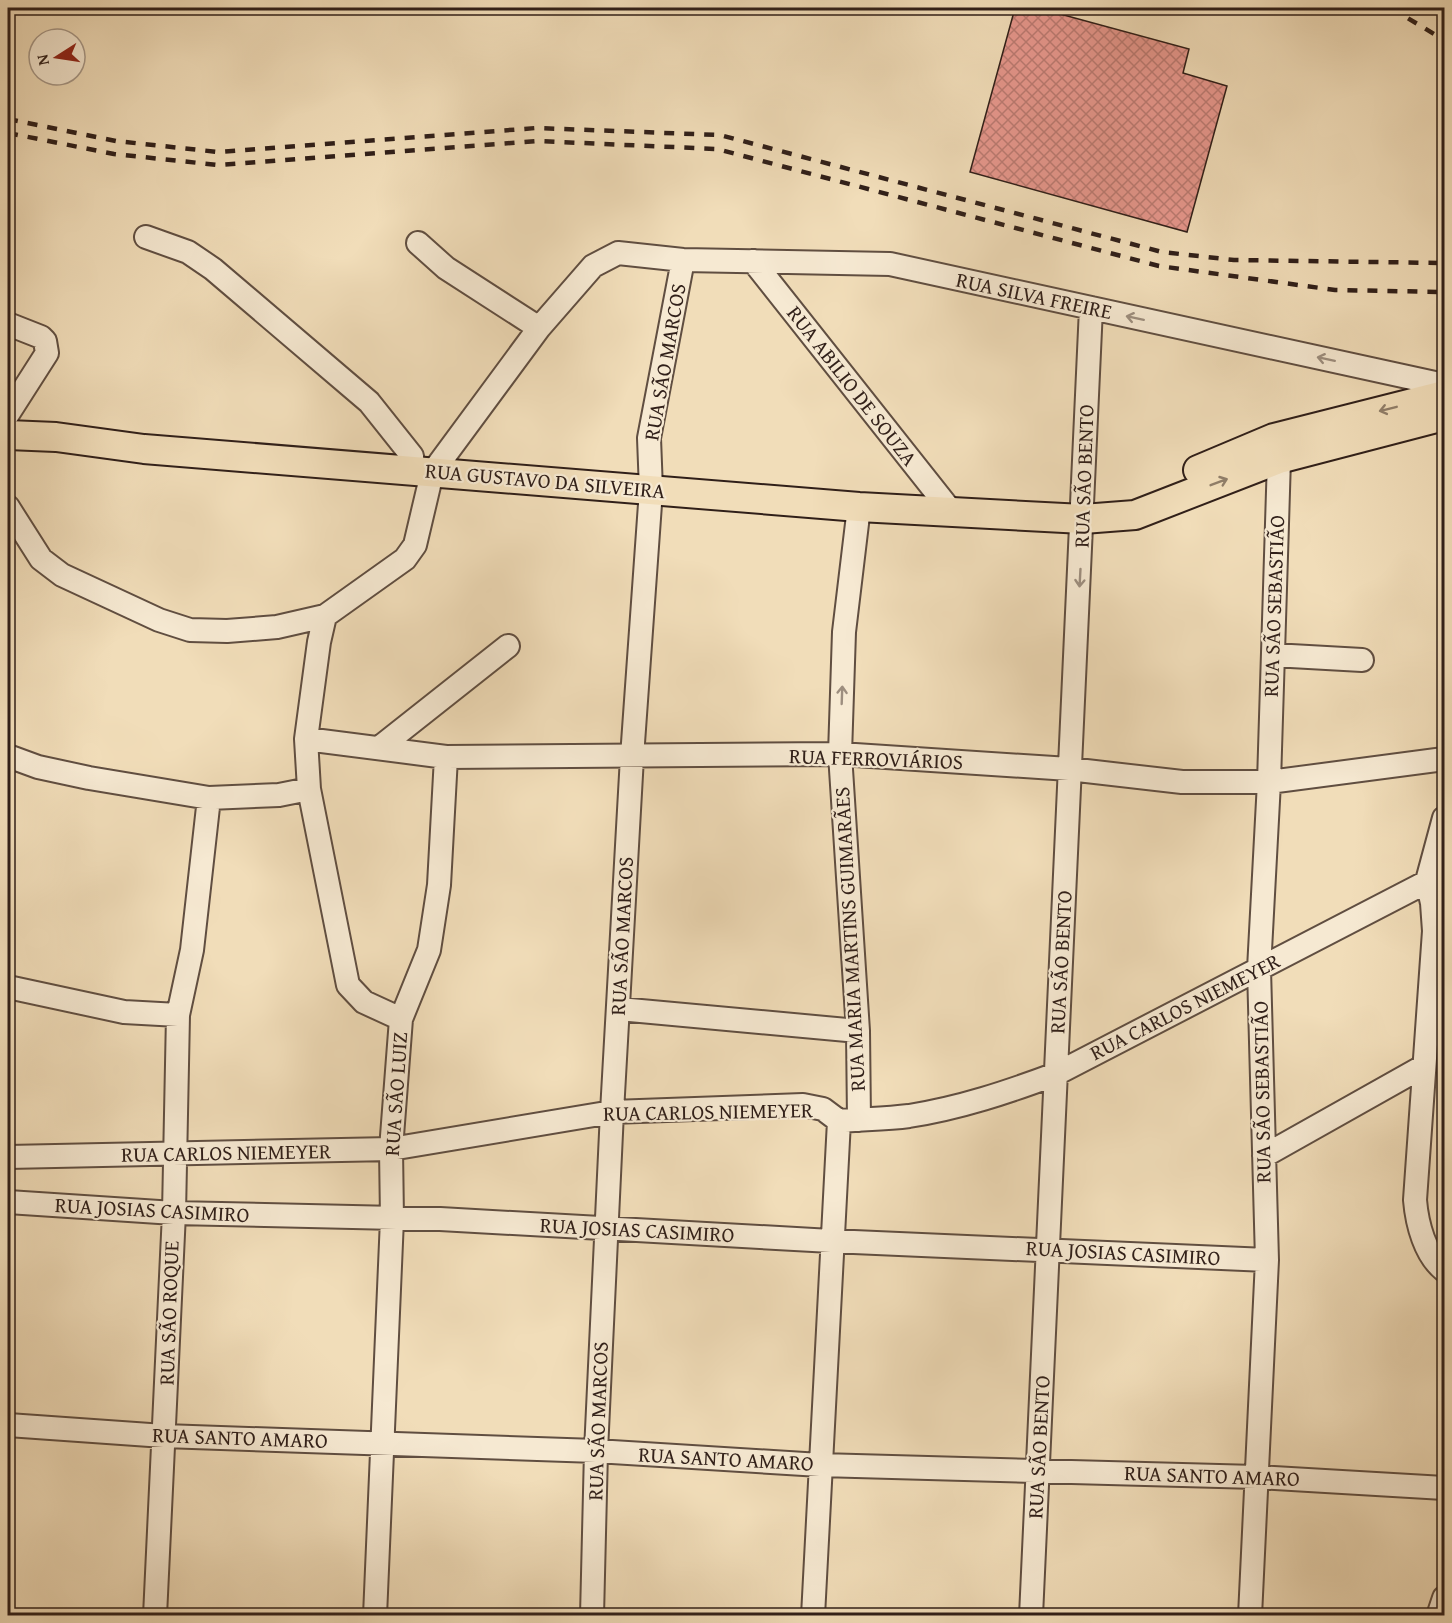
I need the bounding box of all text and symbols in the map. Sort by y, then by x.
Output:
north arrow [27,27,87,87]
text: N [29,52,55,68]
street label: RUA SILVA FREIRE [953,264,1115,327]
street label: RUA SÃO MARCOS [635,281,694,443]
street label: RUA ABILIO DE SOUZA [780,299,925,473]
one-way arrow [1126,311,1145,323]
one-way arrow [1316,353,1336,364]
street label: RUA SÃO BENTO [1066,404,1101,548]
one-way arrow [1379,404,1398,416]
street label: RUA GUSTAVO DA SILVEIRA [424,455,667,506]
one-way arrow [1210,476,1228,487]
street label: RUA SÃO SEBASTIÃO [1255,514,1292,698]
one-way arrow [1074,567,1085,587]
one-way arrow [836,686,847,706]
street label: RUA FERROVIÁRIOS [789,740,963,777]
street label: RUA MARIA MARTINS GUIMARÃES [826,786,873,1092]
street label: RUA SÃO MARCOS [602,856,641,1016]
street label: RUA SÃO BENTO [1041,890,1080,1034]
street label: RUA CARLOS NIEMEYER [1084,945,1286,1068]
street label: RUA SÃO SEBASTIÃO [1244,1001,1279,1183]
street label: RUA SÃO LUIZ [376,1031,415,1157]
street label: RUA CARLOS NIEMEYER [603,1094,814,1129]
street label: RUA CARLOS NIEMEYER [121,1135,332,1170]
street label: RUA JOSIAS CASIMIRO [54,1189,250,1230]
street label: RUA JOSIAS CASIMIRO [539,1209,735,1250]
street label: RUA JOSIAS CASIMIRO [1025,1232,1221,1273]
street label: RUA SÃO ROQUE [150,1240,187,1386]
street label: RUA SÃO MARCOS [579,1341,616,1501]
street label: RUA SÃO BENTO [1019,1375,1058,1519]
street label: RUA SANTO AMARO [152,1419,328,1456]
street label: RUA SANTO AMARO [637,1438,815,1479]
street label: RUA SANTO AMARO [1124,1457,1300,1494]

